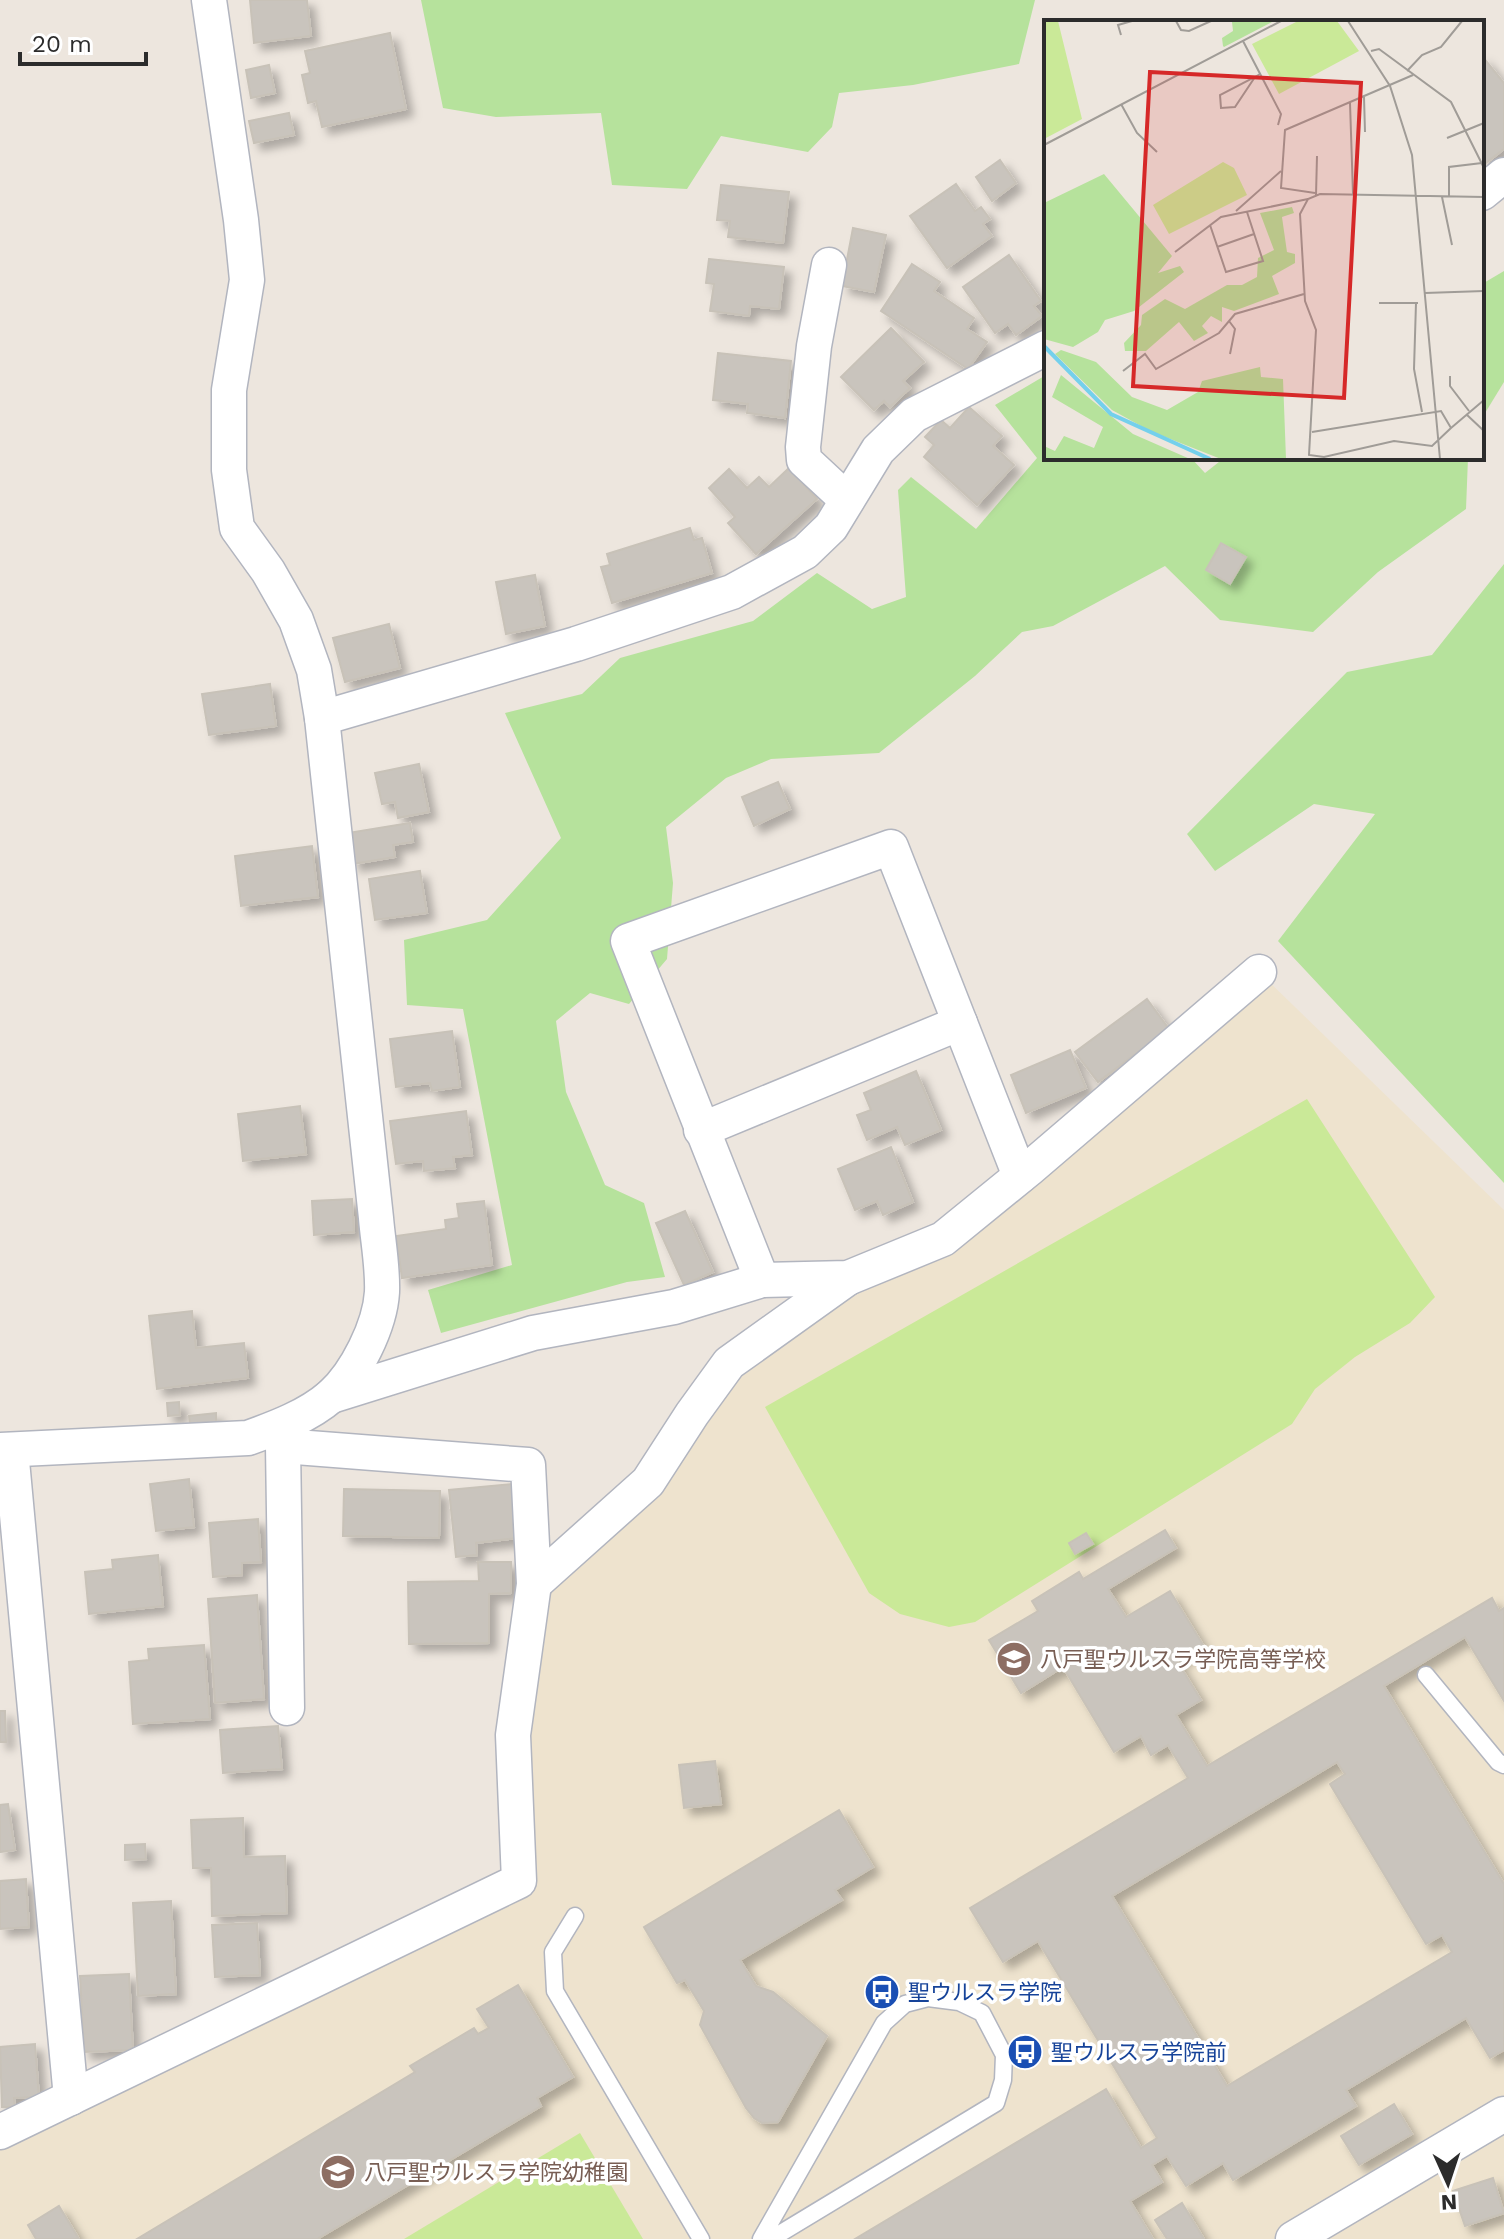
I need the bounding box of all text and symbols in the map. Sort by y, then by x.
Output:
scale bar [20,16,146,66]
inset map [1044,20,1484,460]
text: 20 m [32,30,92,58]
school or university icon: 八戸聖ウルスラ学院高等学校 [995,1640,1033,1678]
place label: 八戸聖ウルスラ学院高等学校 [1040,1647,1326,1672]
bus stop icon: 聖ウルスラ学院 [863,1973,901,2011]
place label: 聖ウルスラ学院 [908,1980,1062,2005]
bus stop icon: 聖ウルスラ学院前 [1006,2033,1044,2071]
place label: 聖ウルスラ学院前 [1051,2040,1227,2065]
north arrow [1408,2143,1488,2223]
school or university icon: 八戸聖ウルスラ学院幼稚園 [319,2153,357,2191]
place label: 八戸聖ウルスラ学院幼稚園 [364,2160,628,2185]
text: N [1440,2190,1458,2215]

